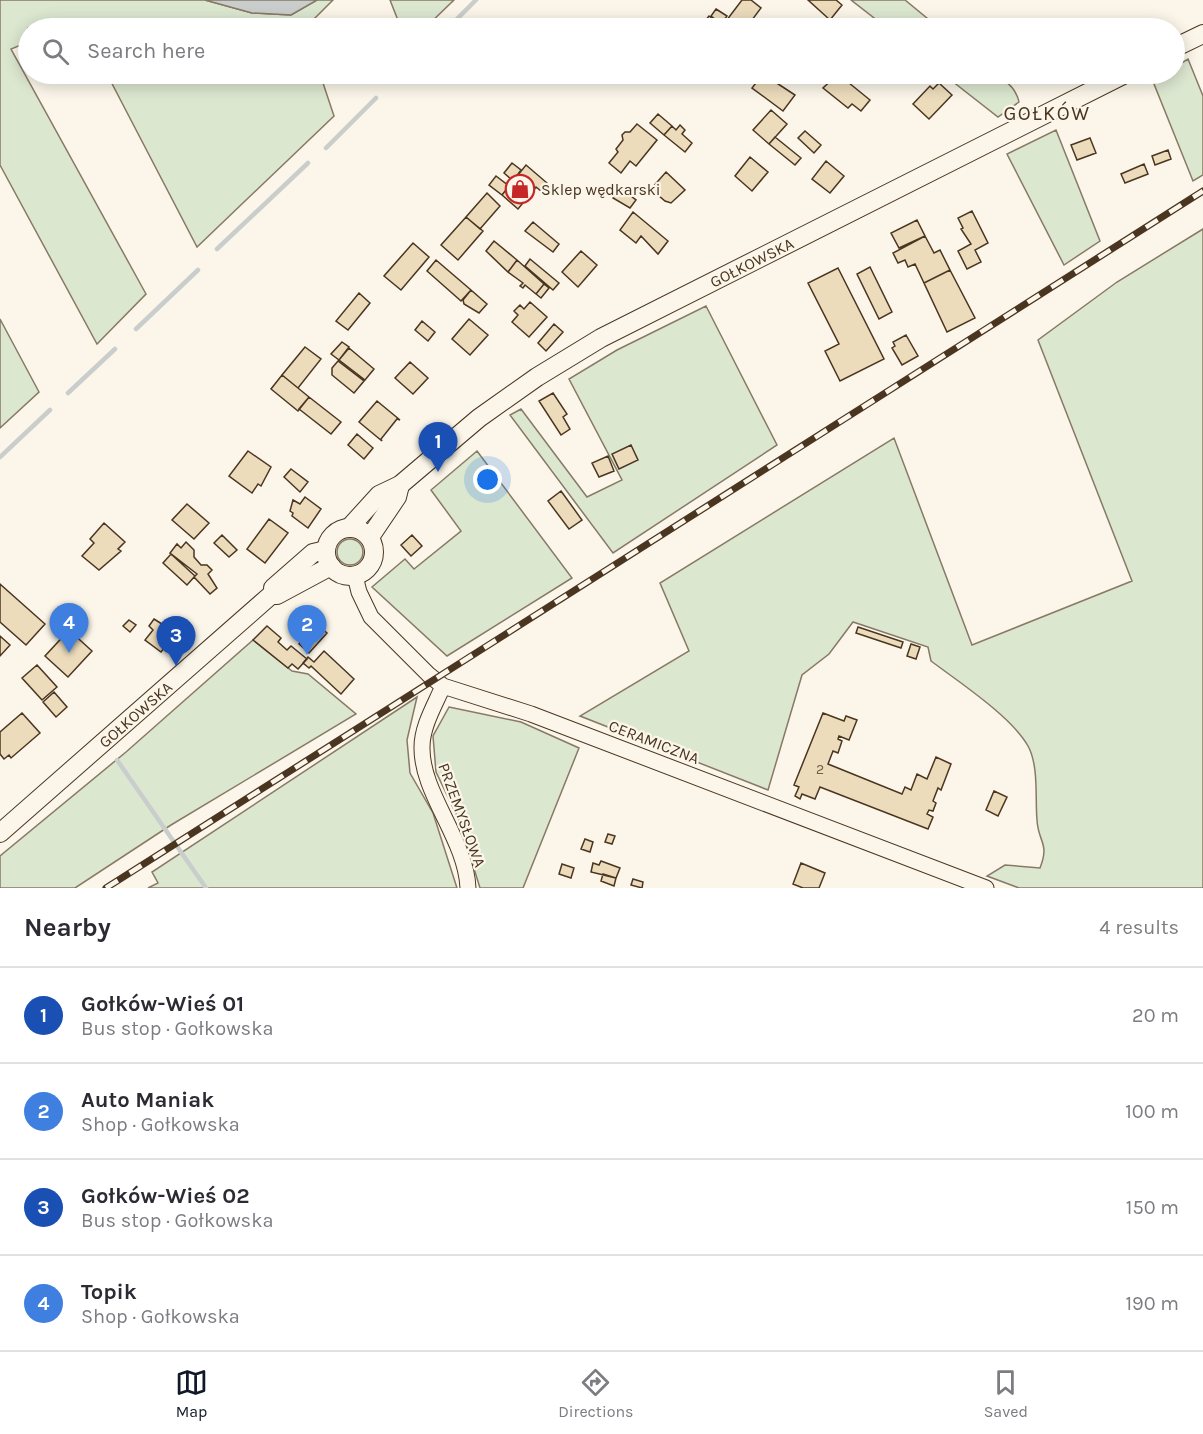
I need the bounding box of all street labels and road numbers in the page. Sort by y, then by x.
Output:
street label: GOŁKOWSKA [707,233,797,291]
street label: GOŁKOWSKA [95,677,176,751]
street label: CERAMICZNA [606,716,702,768]
street label: PRZEMYSŁOWA [434,760,490,870]

